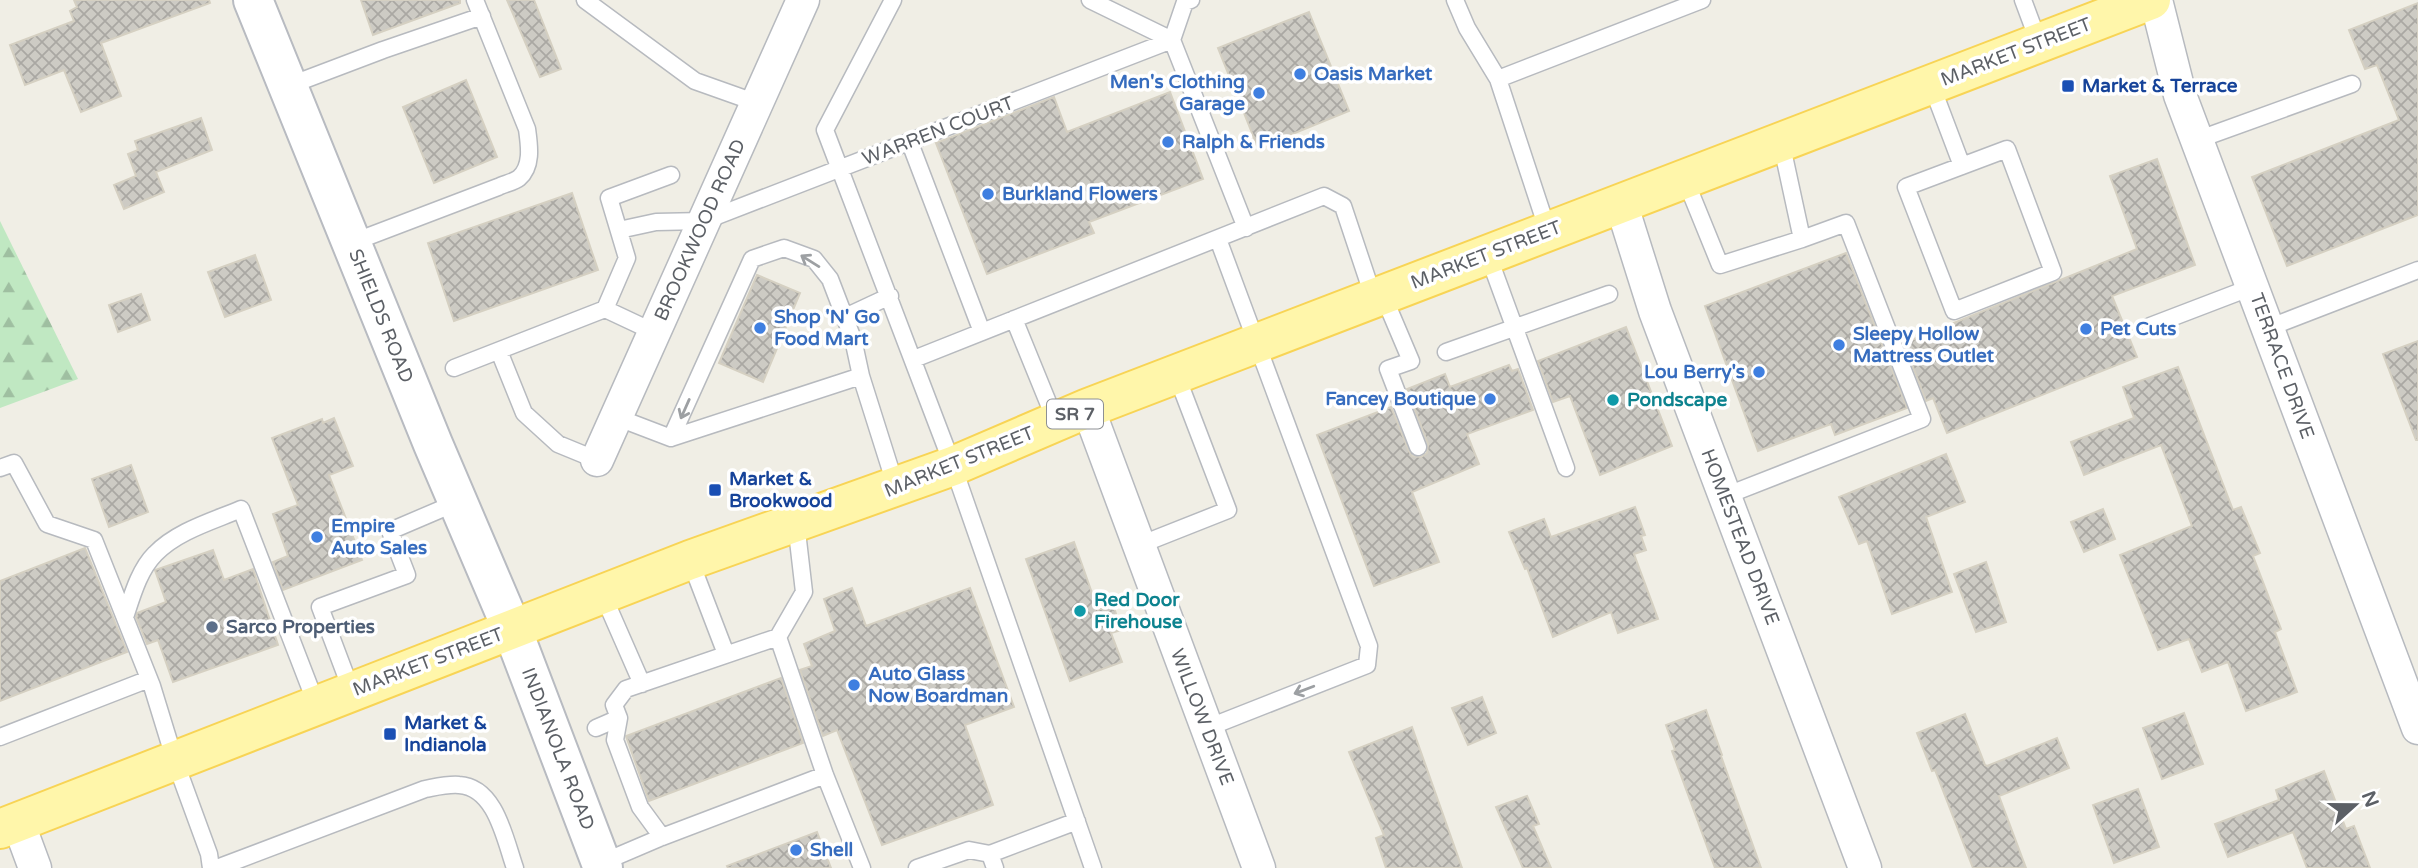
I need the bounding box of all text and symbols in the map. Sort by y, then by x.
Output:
street label: MARKET STREET [1938,13,2095,91]
place label: Oasis Market [1314,63,1433,85]
marker: Oasis Market [1292,66,1308,82]
place label: Men's Clothing Garage [1110,71,1245,116]
place label: Market & Terrace [2082,75,2238,97]
marker: Market & Terrace [2060,78,2076,94]
marker: Men's Clothing Garage [1251,85,1267,101]
street label: WARREN COURT [859,92,1017,170]
place label: Ralph & Friends [1182,131,1325,154]
marker: Ralph & Friends [1160,134,1176,150]
street label: BROOKWOOD ROAD [650,136,750,324]
place label: Burkland Flowers [1002,183,1158,205]
marker: Burkland Flowers [980,186,996,202]
street label: MARKET STREET [1408,216,1565,294]
street label: SHIELDS ROAD [344,246,418,386]
one-way arrow [801,253,820,268]
street label: TERRACE DRIVE [2245,290,2319,442]
place label: Shop 'N' Go Food Mart [774,306,880,350]
place label: Pet Cuts [2100,318,2176,340]
marker: Shop 'N' Go Food Mart [752,320,768,336]
marker: Pet Cuts [2078,321,2094,337]
place label: Sleepy Hollow Mattress Outlet [1853,323,1995,367]
marker: Sleepy Hollow Mattress Outlet [1831,337,1847,353]
place label: Lou Berry's [1644,361,1745,384]
marker: Lou Berry's [1751,364,1767,380]
place label: Fancey Boutique [1325,388,1476,411]
place label: Pondscape [1627,389,1728,412]
marker: Fancey Boutique [1482,391,1498,407]
marker: Pondscape [1605,392,1621,408]
one-way arrow [677,398,691,419]
road number: SR 7 [1047,400,1103,428]
street label: MARKET STREET [881,422,1037,502]
street label: HOMESTEAD DRIVE [1696,446,1784,628]
place label: Market & Brookwood [729,468,833,512]
marker: Market & Brookwood [707,482,723,498]
place label: Empire Auto Sales [331,515,427,559]
marker: Empire Auto Sales [309,529,325,545]
place label: Red Door Firehouse [1094,589,1183,633]
marker: Red Door Firehouse [1072,603,1088,619]
place label: Sarco Properties [226,616,375,639]
marker: Sarco Properties [204,619,220,635]
street label: MARKET STREET [350,623,507,701]
street label: WILLOW DRIVE [1166,646,1238,788]
place label: Auto Glass Now Boardman [868,663,1008,707]
street label: INDIANOLA ROAD [517,665,599,833]
marker: Auto Glass Now Boardman [846,677,862,693]
one-way arrow [1293,685,1315,698]
place label: Market & Indianola [404,712,487,756]
marker: Market & Indianola [382,726,398,742]
north arrow [2320,770,2390,840]
text: N [2357,788,2383,810]
place label: Shell [810,839,853,861]
marker: Shell [788,842,804,858]

